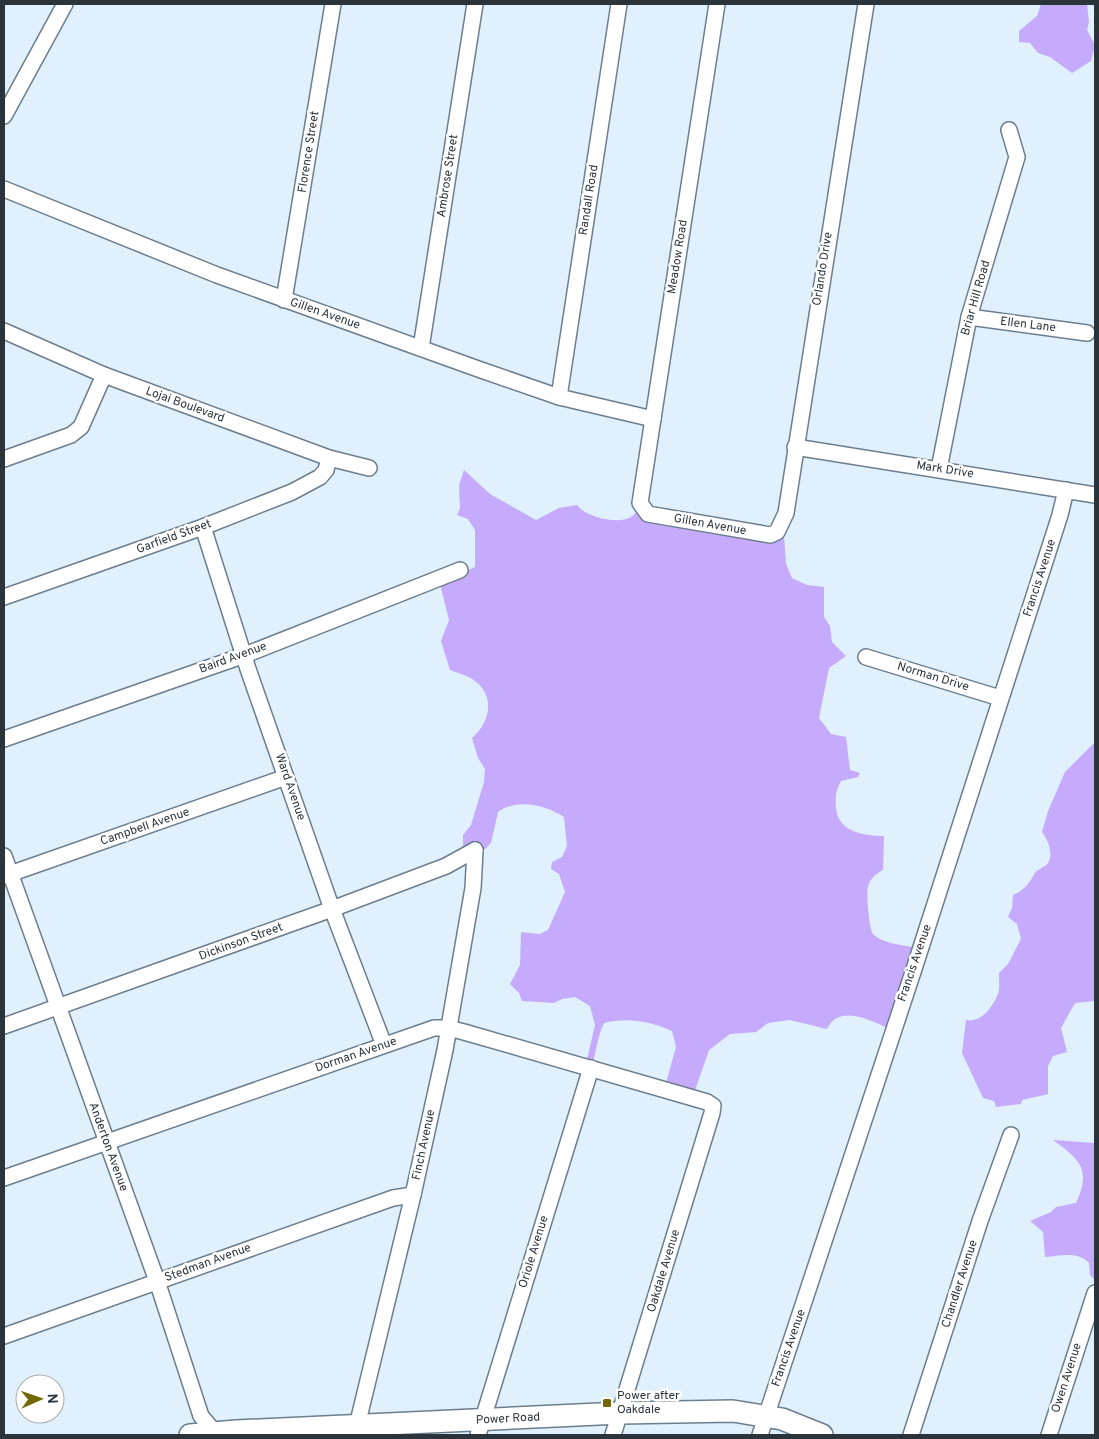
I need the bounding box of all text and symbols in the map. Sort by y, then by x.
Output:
street label: Florence Street [295,110,323,194]
street label: Ambrose Street [434,133,462,219]
street label: Randall Road [576,164,602,236]
street label: Meadow Road [664,219,692,295]
street label: Orlando Drive [809,231,837,307]
street label: Briar Hill Road [958,258,994,338]
street label: Gillen Avenue [288,294,362,334]
street label: Ellen Lane [999,314,1057,336]
street label: Lojai Boulevard [143,383,227,427]
street label: Mark Drive [915,458,975,482]
street label: Gillen Avenue [672,511,748,539]
street label: Garfield Street [134,516,214,558]
street label: Francis Avenue [1020,537,1060,619]
street label: Baird Avenue [197,638,269,678]
street label: Norman Drive [895,658,971,696]
street label: Ward Avenue [271,751,309,823]
street label: Campbell Avenue [98,804,192,850]
street label: Dickinson Street [197,919,285,965]
street label: Francis Avenue [894,922,936,1004]
street label: Dorman Avenue [313,1034,399,1076]
street label: Anderton Avenue [84,1100,132,1194]
street label: Finch Avenue [409,1108,439,1182]
street label: Oriole Avenue [515,1214,553,1290]
street label: Oakdale Avenue [644,1228,684,1314]
street label: Chandler Avenue [938,1238,982,1330]
street label: Stedman Avenue [163,1240,253,1286]
street label: Francis Avenue [768,1307,810,1389]
street label: Owen Avenue [1048,1341,1086,1415]
north arrow [15,1374,65,1424]
place label: Power after Oakdale [617,1388,680,1418]
text: N [43,1393,60,1404]
marker: Power after Oakdale [601,1397,613,1409]
street label: Power Road [475,1409,541,1429]

